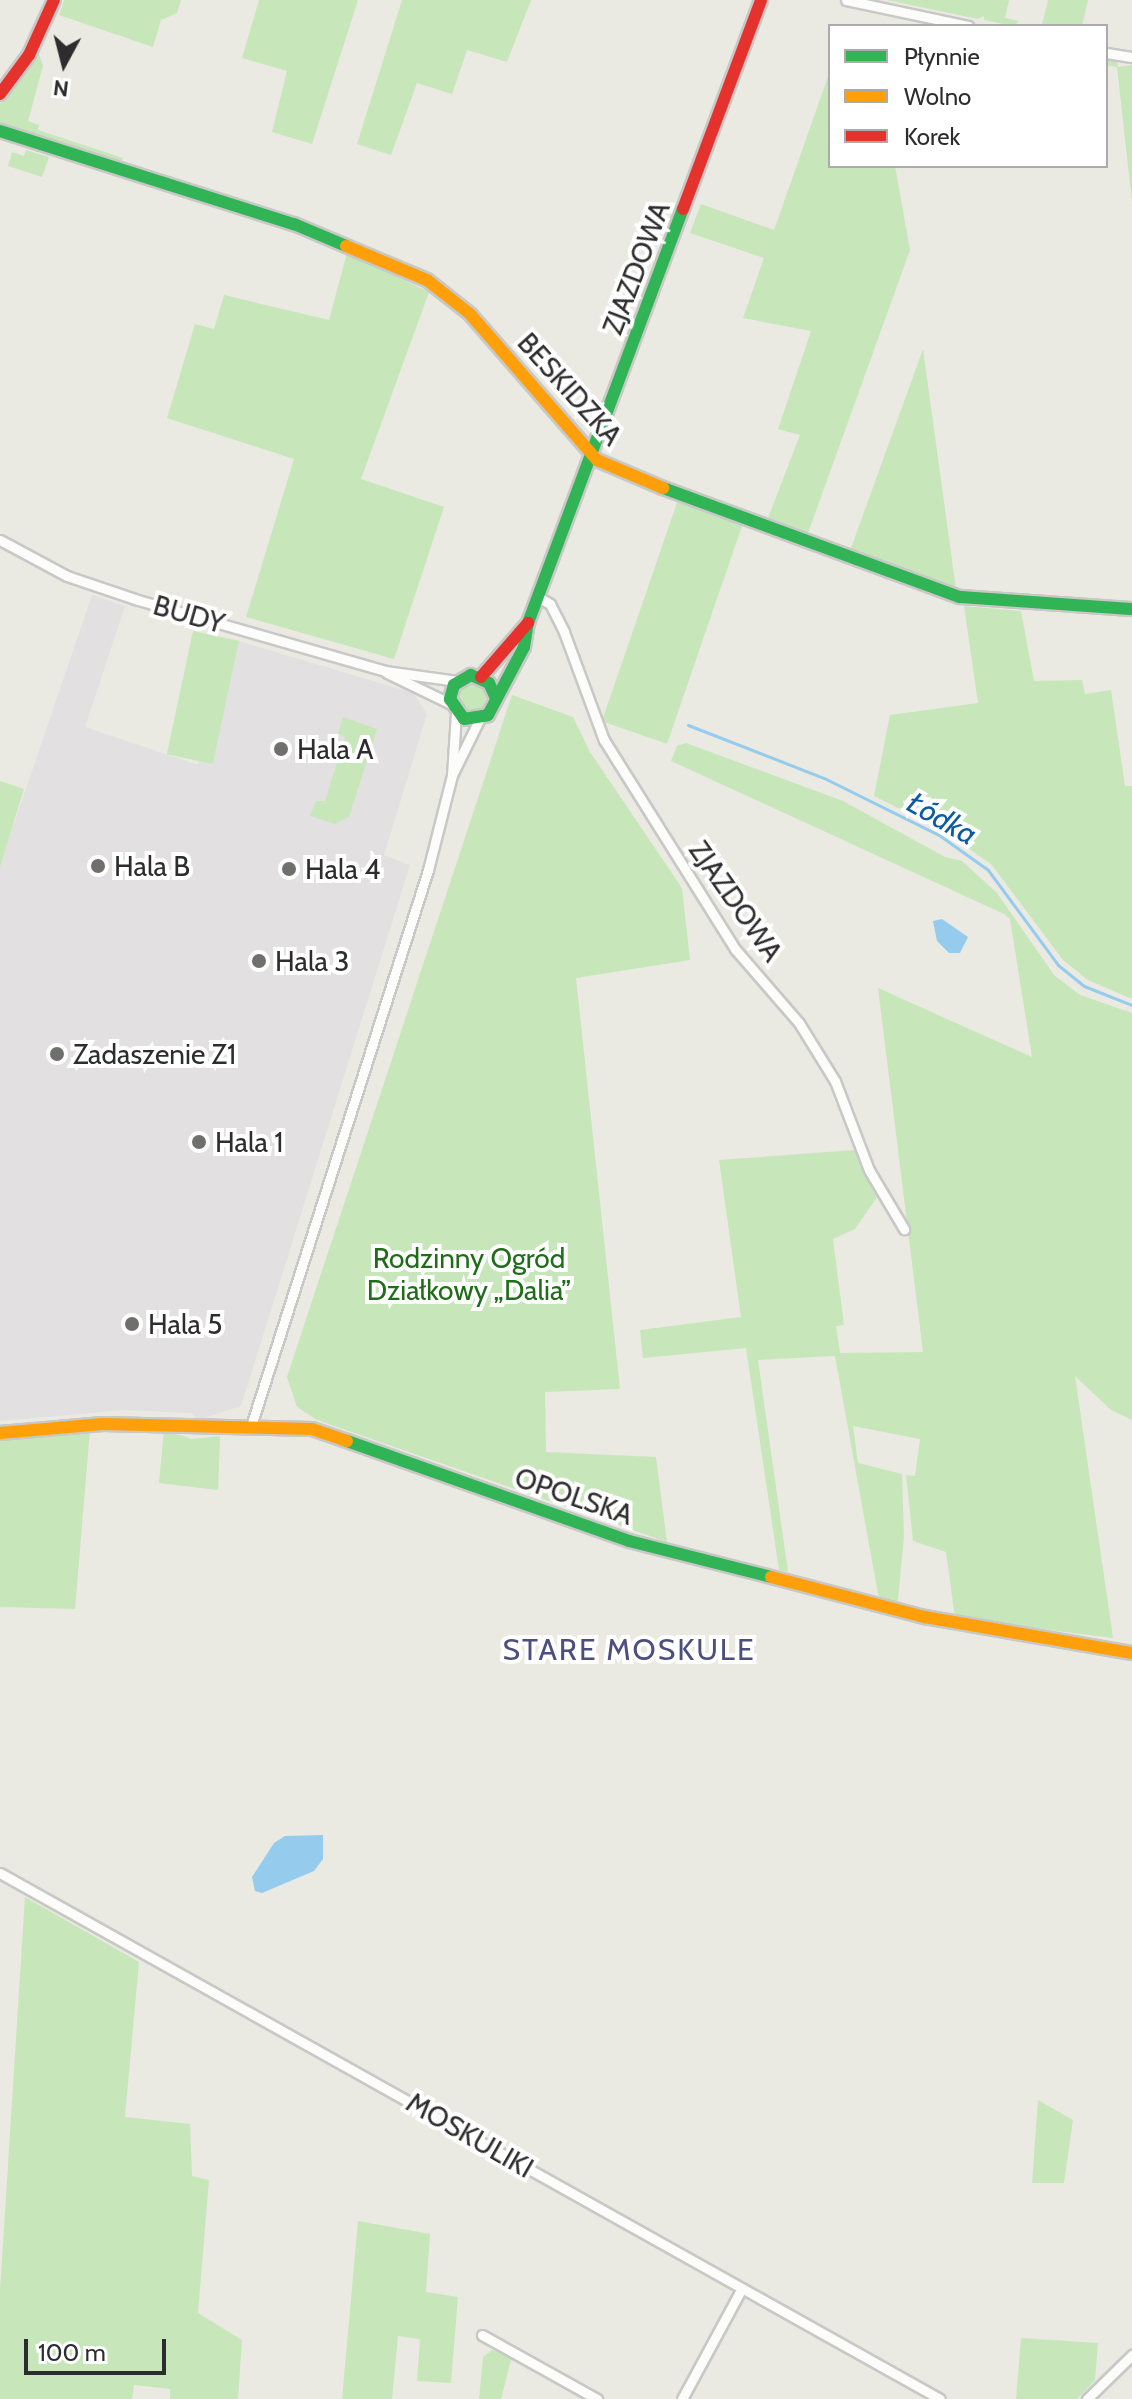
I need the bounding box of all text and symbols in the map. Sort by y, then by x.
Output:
north arrow [24,24,104,104]
legend [828,24,1108,168]
text: Płynnie [904,42,980,71]
text: N [52,74,70,103]
text: Wolno [904,82,971,111]
text: Korek [904,122,960,151]
street label: ZJAZDOWA [595,197,677,339]
street label: BESKIDZKA [511,326,629,452]
street label: BUDY [150,588,228,640]
place label: Hala A [297,732,374,766]
marker: Hala A [272,740,290,758]
water label: Łódka [901,785,983,853]
street label: ZJAZDOWA [682,834,790,968]
place label: Hala B [114,849,190,883]
place label: Hala 4 [305,852,380,886]
marker: Hala B [89,857,107,875]
marker: Hala 4 [280,860,298,878]
place label: Hala 3 [275,944,349,978]
marker: Hala 3 [250,952,268,970]
place label: Zadaszenie Z1 [73,1037,236,1071]
marker: Zadaszenie Z1 [48,1045,66,1063]
place label: Hala 1 [215,1125,283,1159]
marker: Hala 1 [190,1133,208,1151]
park label: Rodzinny Ogród Działkowy „Dalia” [367,1241,571,1307]
place label: Hala 5 [148,1307,222,1341]
marker: Hala 5 [123,1315,141,1333]
street label: OPOLSKA [511,1460,637,1532]
district label: STARE MOSKULE [502,1632,756,1668]
street label: MOSKULIKI [401,2085,539,2185]
scale bar [28,2323,170,2373]
text: 100 m [38,2338,106,2367]

